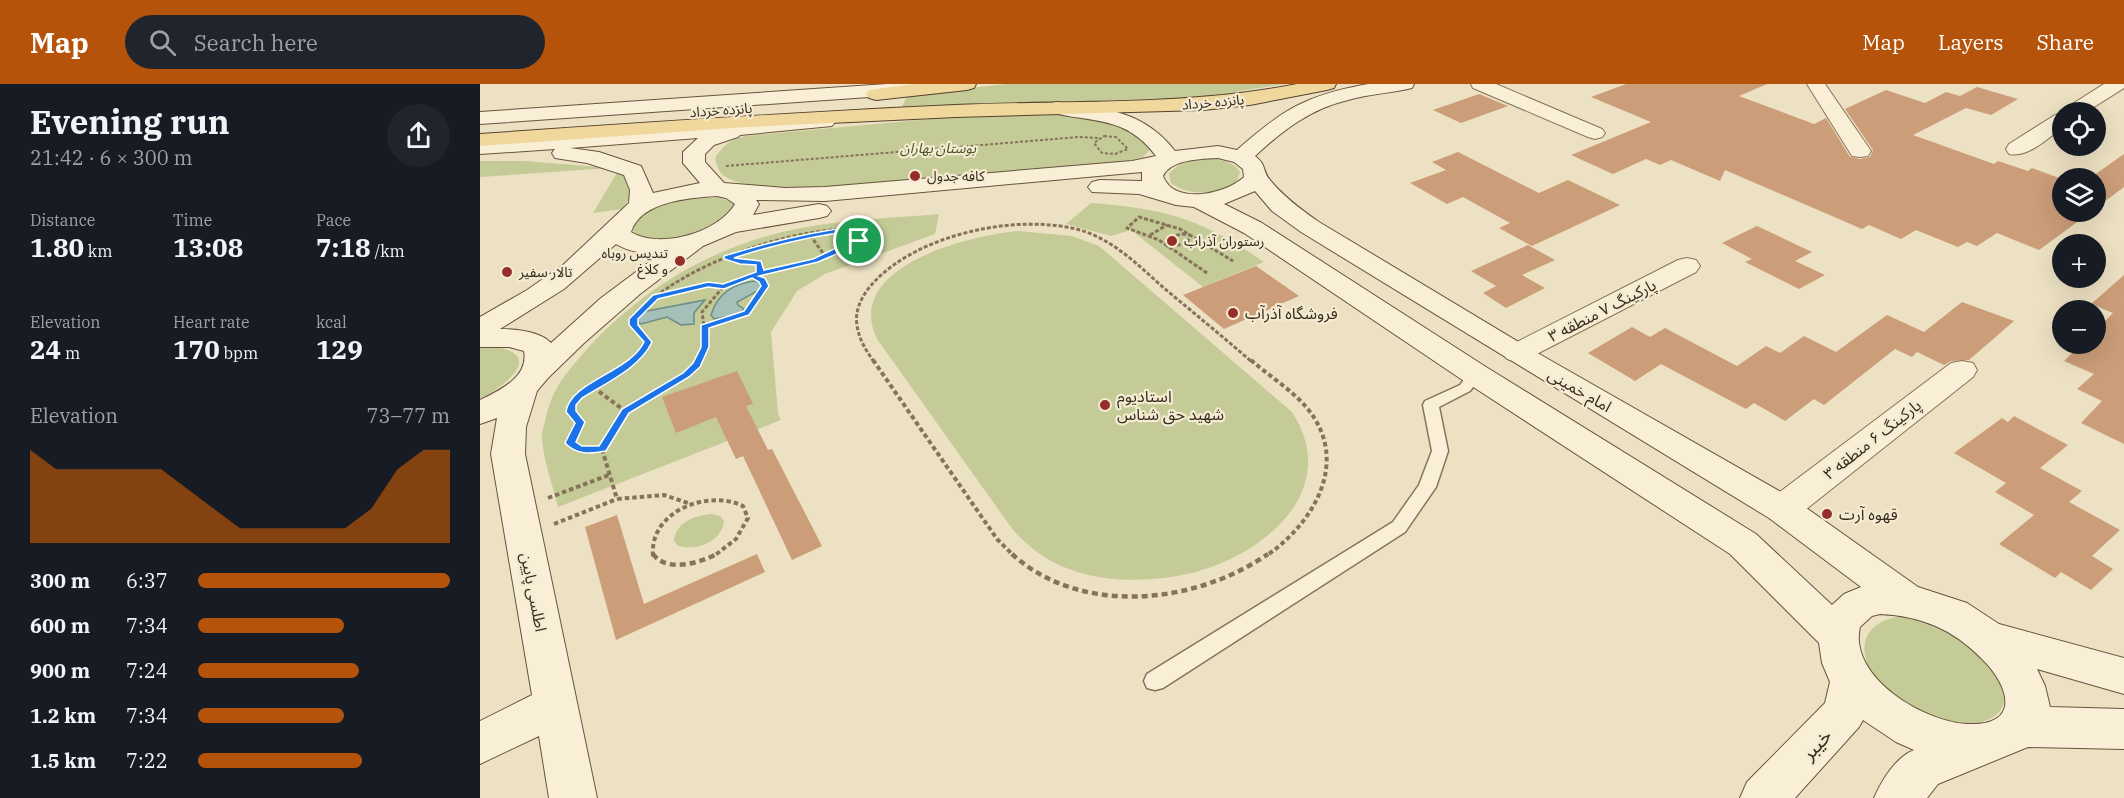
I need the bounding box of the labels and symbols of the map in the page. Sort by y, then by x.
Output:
street label: پانزده خرداد [1181,90,1245,115]
street label: پانزده خرداد [689,99,753,122]
park label: بوستان بهاران [900,139,976,157]
place label: کافه جدول [927,167,985,185]
marker: کافه جدول [908,169,922,183]
pin [833,215,884,266]
place label: رستوران آذراب [1184,232,1264,250]
marker: رستوران آذراب [1165,234,1179,248]
place label: تندیس روباه و کلاغ [601,244,668,280]
marker: تندیس روباه و کلاغ [673,254,687,268]
place label: تالار سفیر [518,263,572,281]
marker: تالار سفیر [500,265,514,279]
street label: پارکینگ ۷ منطقه ۳ [1545,274,1660,347]
place label: فروشگاه آذرآب [1245,303,1338,323]
marker: فروشگاه آذرآب [1226,306,1240,320]
street label: امام خمینی [1543,364,1615,419]
place label: استادیوم شهید حق شناس [1117,386,1224,425]
street label: پارکینگ ۶ منطقه ۳ [1819,395,1926,484]
marker: استادیوم شهید حق شناس [1098,398,1112,412]
place label: قهوه آرت [1839,504,1898,524]
marker: قهوه آرت [1820,507,1834,521]
street label: اطلسی پایین [515,551,551,634]
street label: خیبر [1794,722,1837,766]

